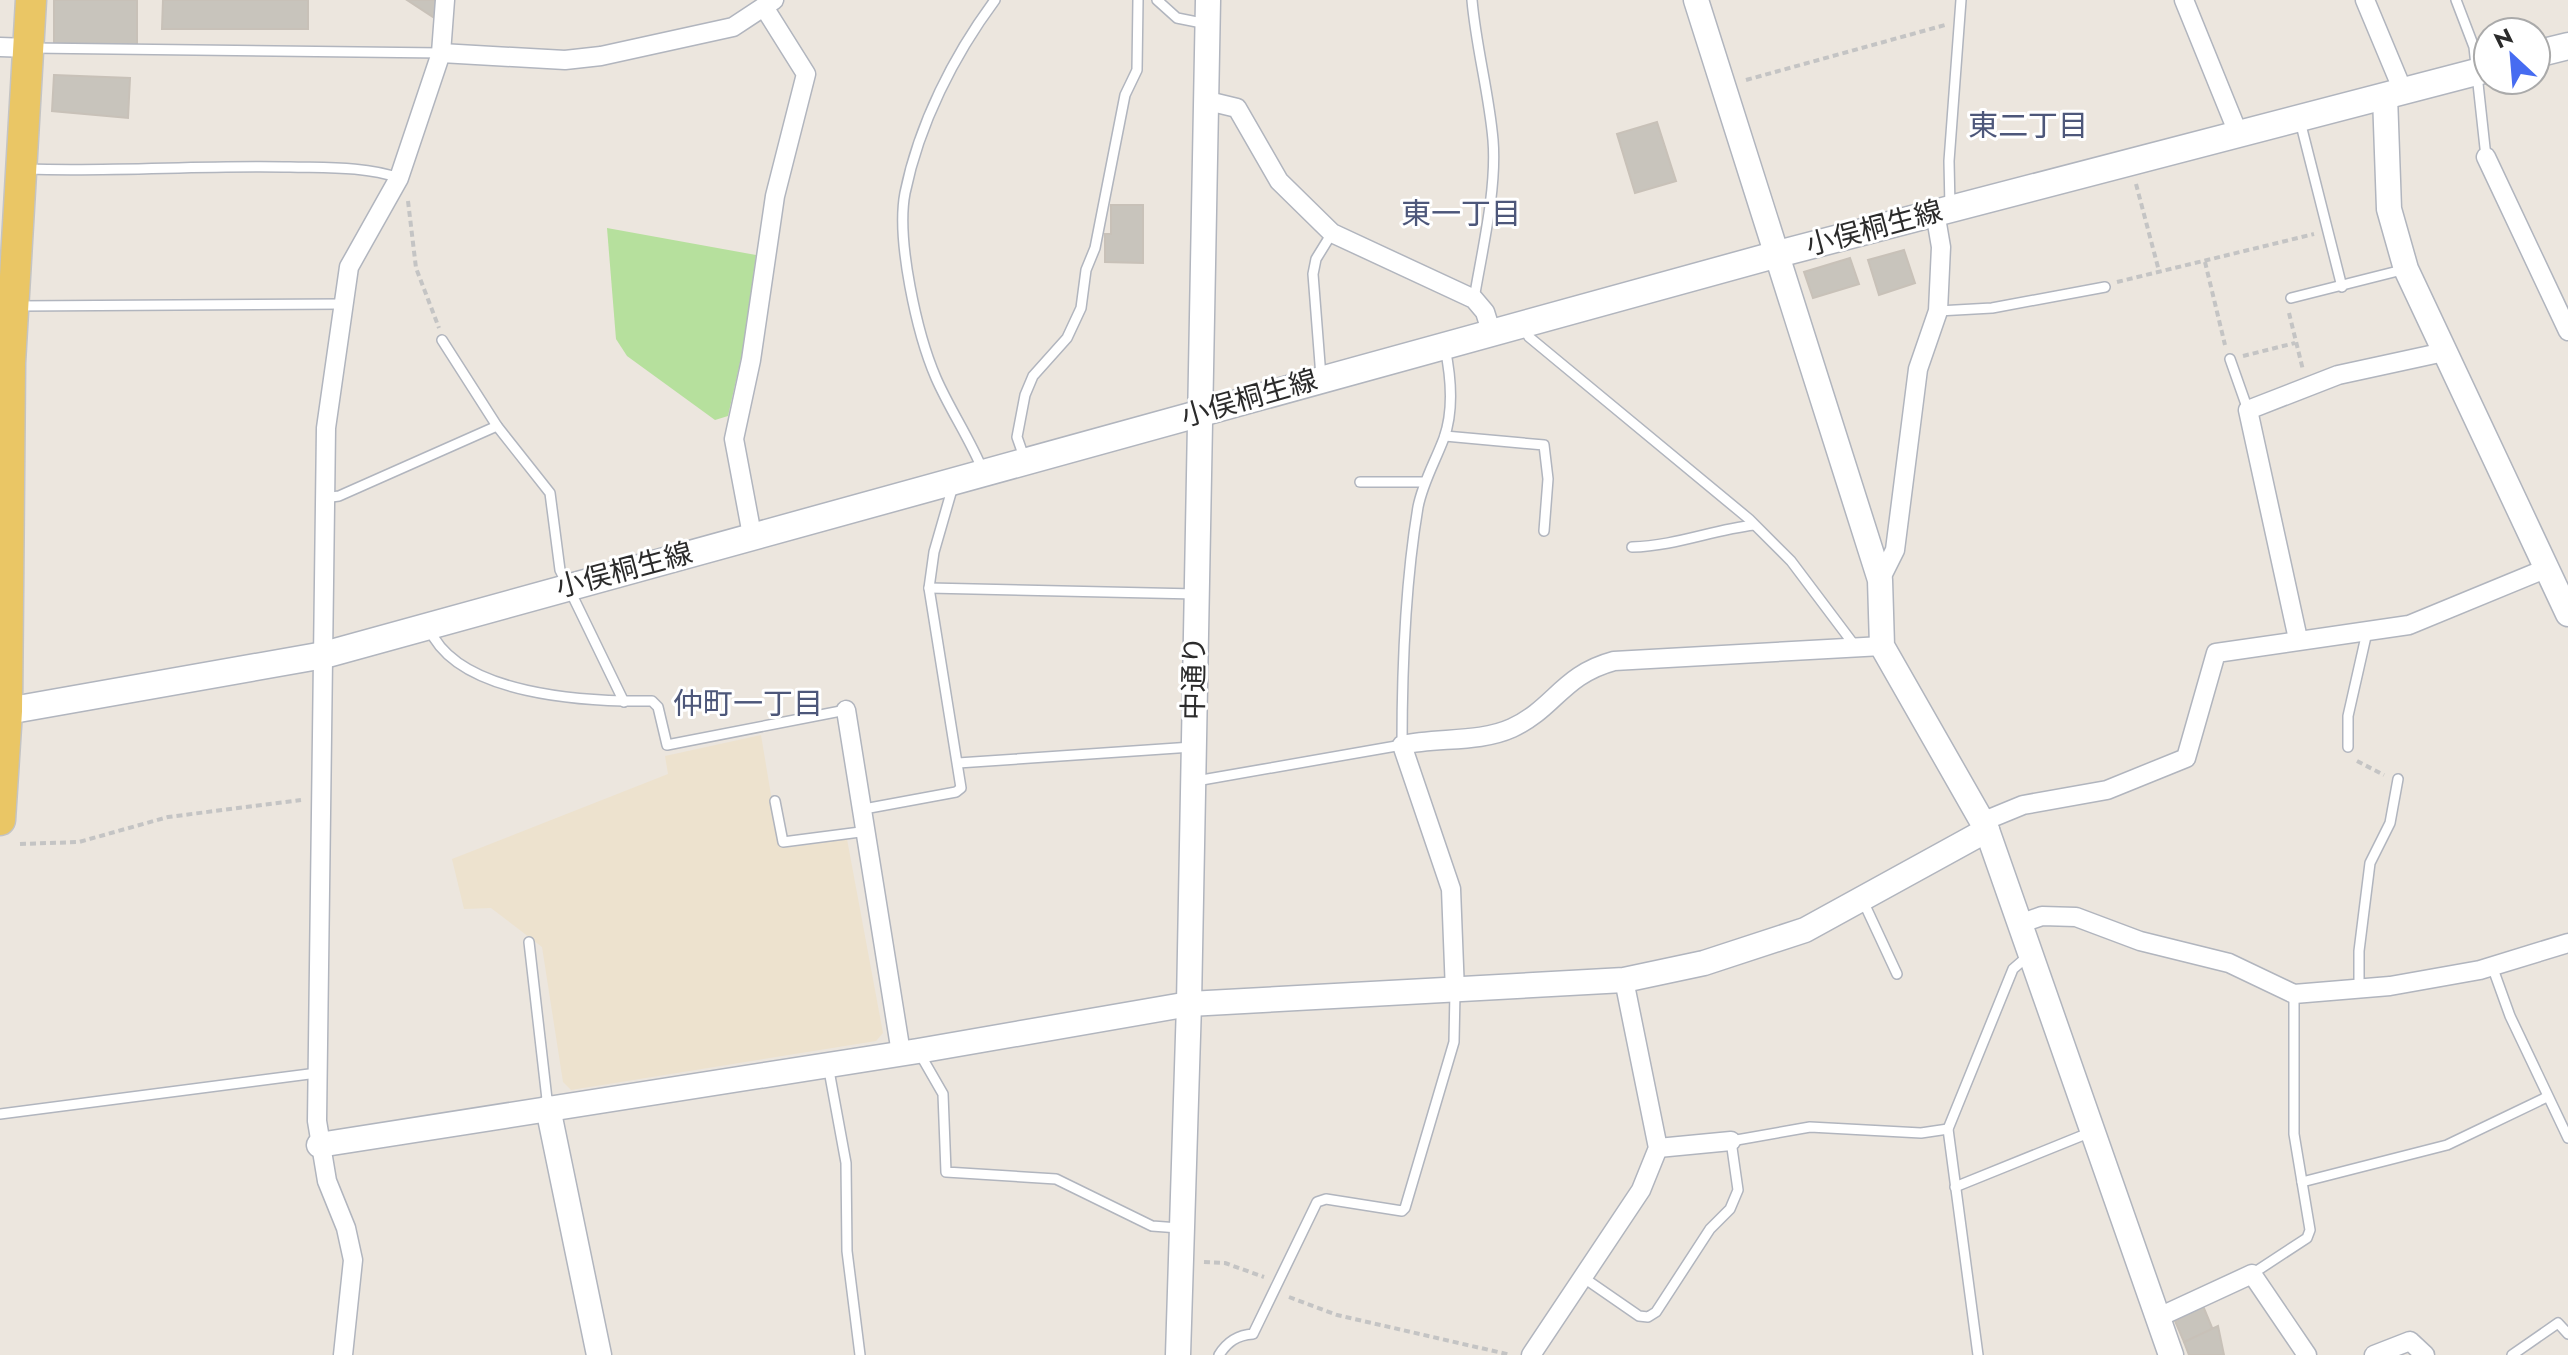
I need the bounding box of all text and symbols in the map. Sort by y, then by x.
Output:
north arrow [2472,16,2552,96]
text: N [2488,20,2518,56]
district label: 東二丁目 [1968,104,2088,147]
street label: 小俣桐生線 [1801,190,1947,266]
district label: 東一丁目 [1401,192,1521,235]
street label: 小俣桐生線 [1176,359,1322,437]
street label: 小俣桐生線 [551,532,697,608]
street label: 中通り [1173,636,1215,720]
district label: 仲町一丁目 [673,682,823,725]

